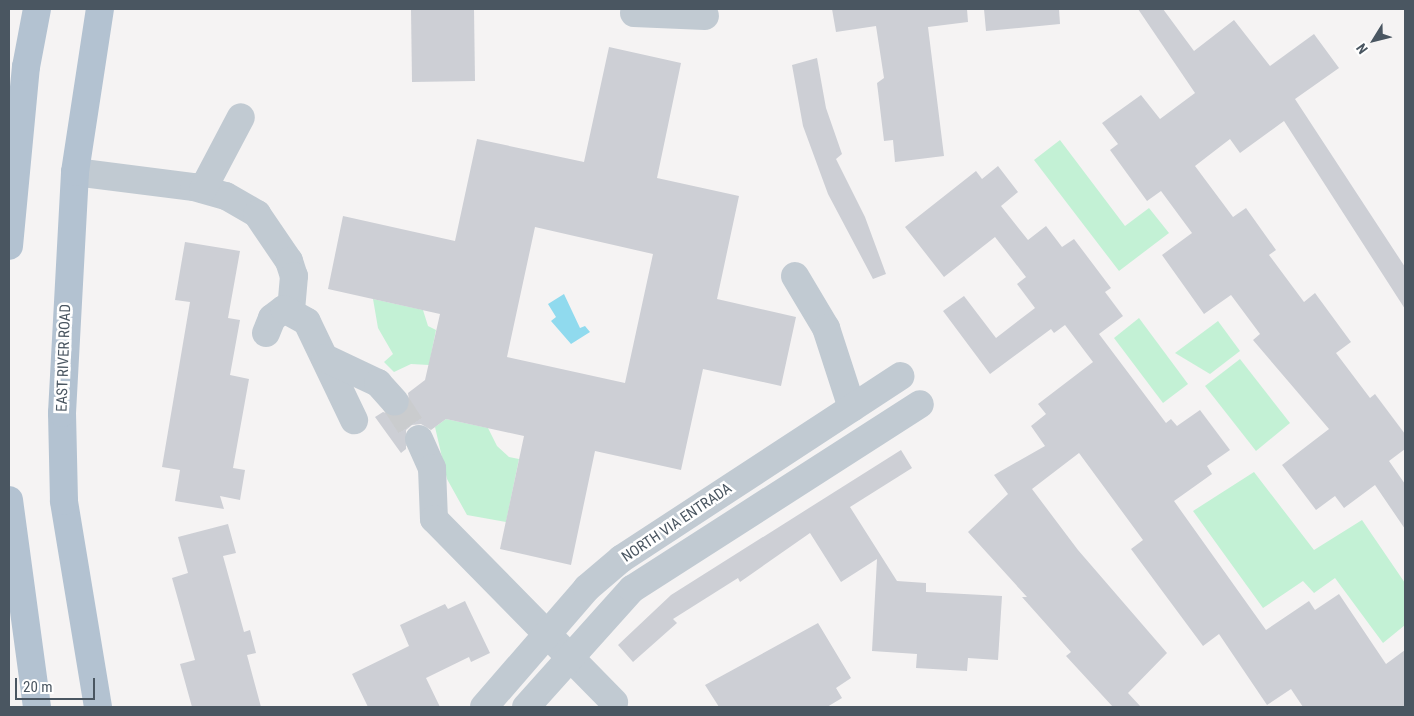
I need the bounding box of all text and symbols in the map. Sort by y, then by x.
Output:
north arrow [1349,15,1399,65]
text: N [1353,41,1371,57]
street label: EAST RIVER ROAD [53,304,75,412]
street label: NORTH VIA ENTRADA [619,480,735,566]
scale bar [18,668,98,700]
text: 20 m [23,678,53,696]

